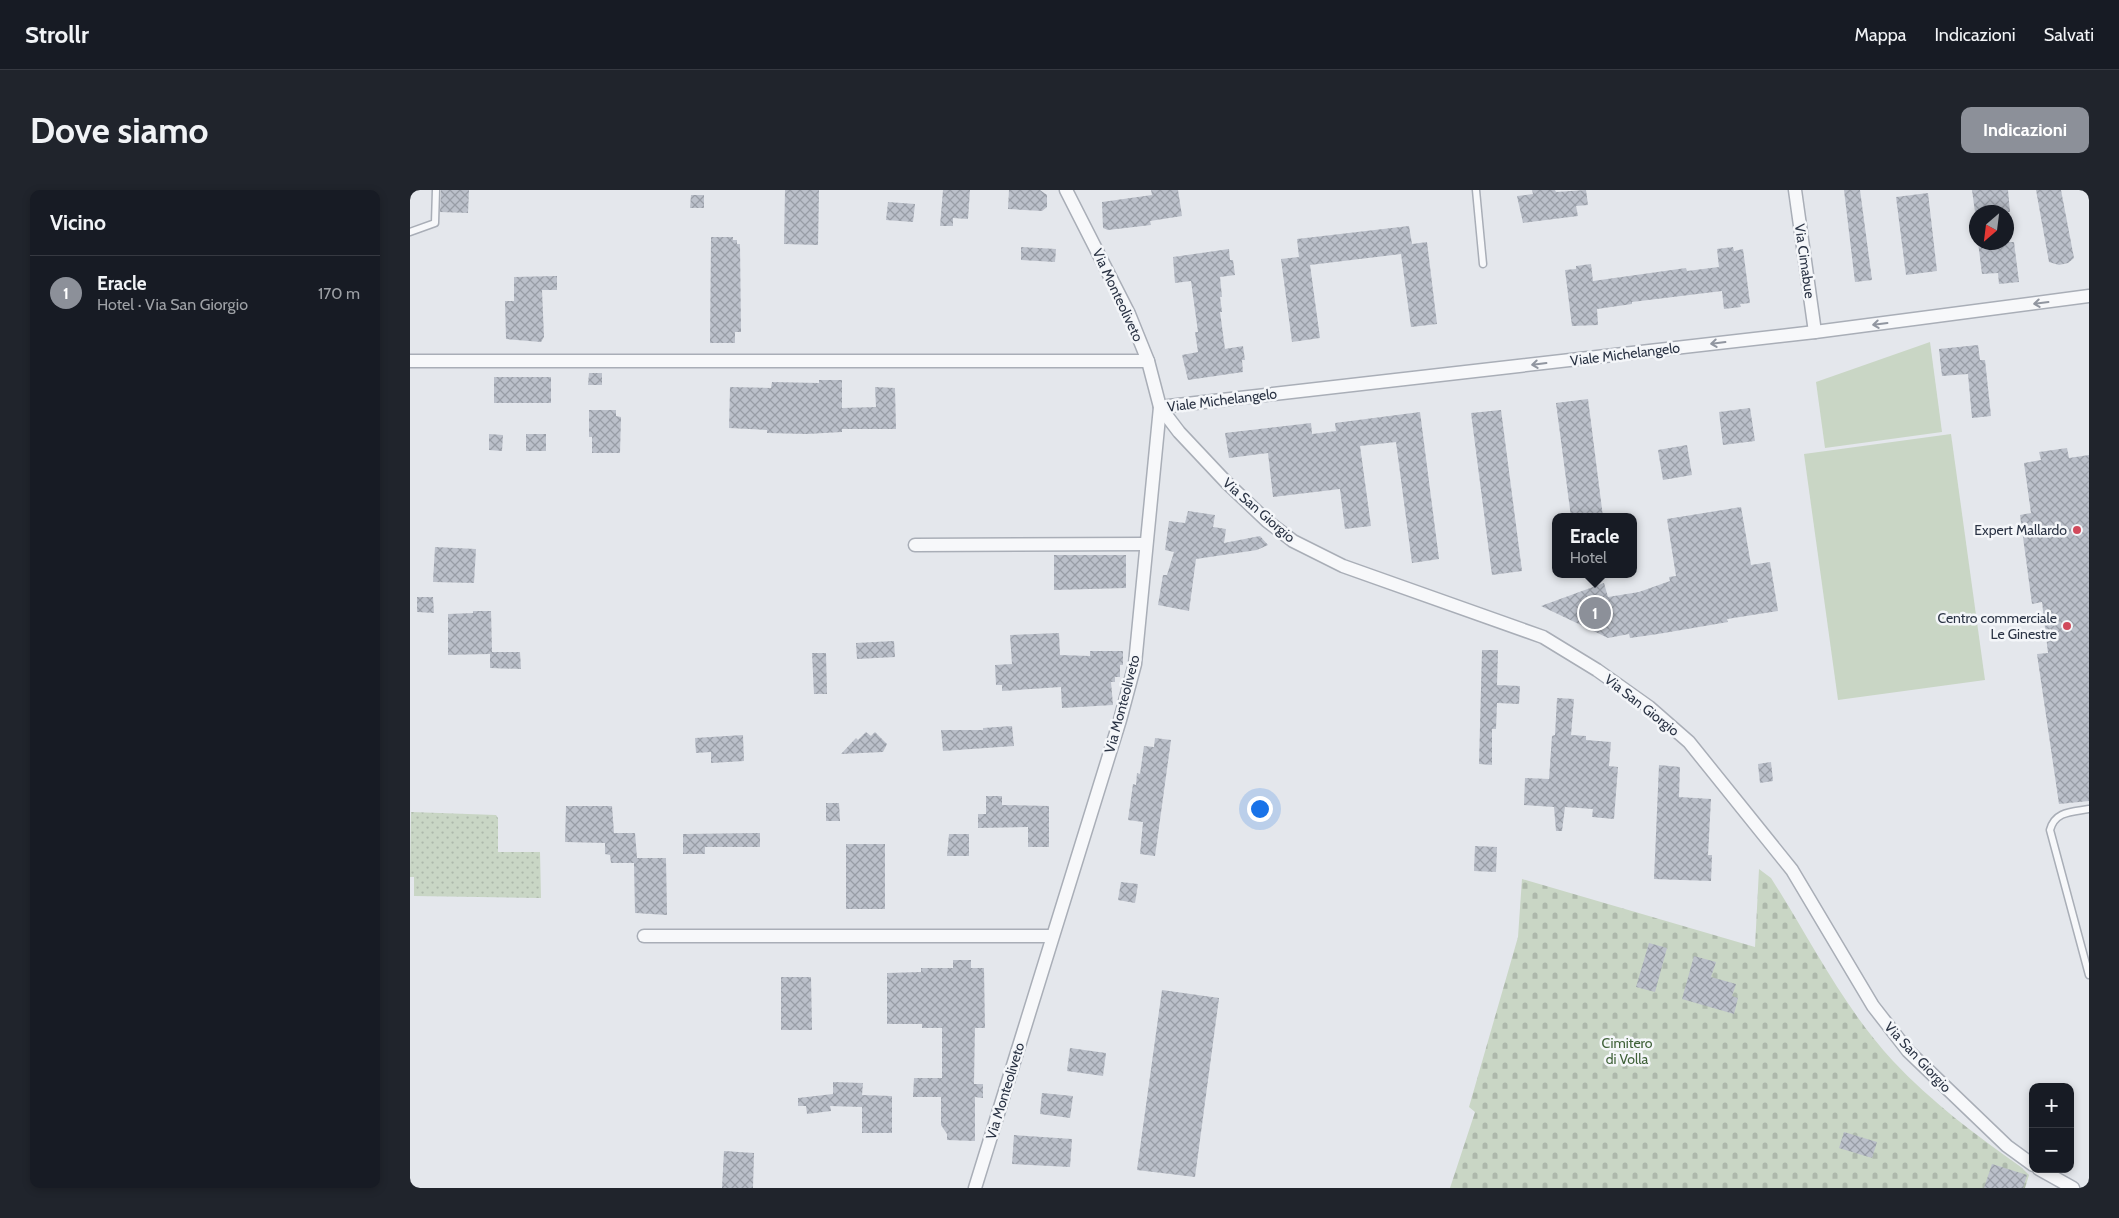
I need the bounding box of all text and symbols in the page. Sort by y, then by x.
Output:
text: Strollr [25,20,89,49]
text: Mappa [1855,24,1906,46]
text: Indicazioni [1934,24,2016,46]
text: Salvati [2044,24,2094,46]
button: Indicazioni [1961,107,2089,153]
text: Dove siamo [30,109,209,152]
north arrow [1969,205,2014,250]
text: Vicino [50,210,106,235]
street label: Via Cimabue [1791,222,1819,300]
street label: Via Monteoliveto [1089,246,1148,345]
text: Eracle [97,272,147,295]
text: 1 [63,284,69,303]
text: 170 m [318,284,360,303]
text: Hotel · Via San Giorgio [97,295,248,314]
one-way arrow [2033,298,2049,308]
one-way arrow [1872,319,1888,329]
street label: Viale Michelangelo [1569,338,1681,370]
one-way arrow [1711,338,1727,348]
one-way arrow [1532,359,1548,369]
street label: Viale Michelangelo [1166,384,1278,416]
street label: Via San Giorgio [1219,474,1299,547]
popup [1552,513,1637,578]
place label: Expert Mallardo [1974,521,2067,539]
marker: Expert Mallardo [2071,524,2083,536]
text: Eracle [1570,525,1619,548]
text: Hotel [1570,548,1607,567]
pin: 1 [1579,594,1611,632]
place label: Centro commerciale Le Ginestre [1938,609,2057,643]
marker: Centro commerciale Le Ginestre [2061,620,2073,632]
street label: Via Monteoliveto [1100,653,1144,755]
street label: Via San Giorgio [1601,670,1683,740]
your location [1247,796,1273,822]
street label: Via San Giorgio [1881,1018,1956,1096]
park label: Cimitero di Volla [1601,1034,1653,1068]
street label: Via Monteoliveto [982,1040,1028,1142]
map controls [2029,1083,2074,1173]
button: + [2029,1083,2074,1128]
button: − [2029,1128,2074,1173]

